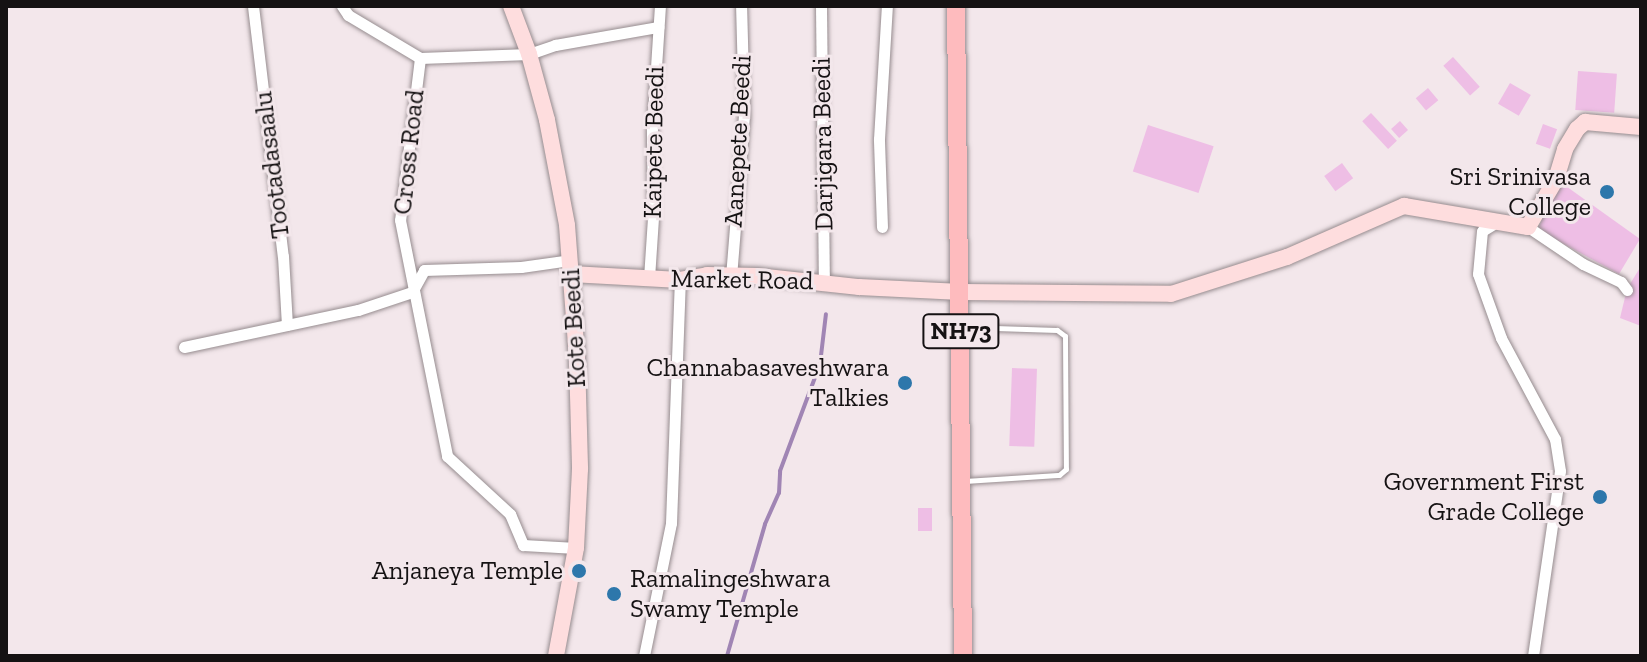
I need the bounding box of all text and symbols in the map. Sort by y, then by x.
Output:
street label: Aanepete Beedi [718,54,758,228]
street label: Darjigara Beedi [806,57,840,231]
street label: Kaipete Beedi [637,65,671,219]
street label: Cross Road [387,88,431,216]
street label: Tootadasaalu [247,90,297,240]
place label: Sri Srinivasa College [1449,161,1591,222]
marker: Sri Srinivasa College [1598,183,1616,201]
street label: Market Road [670,263,814,297]
street label: Kote Beedi [555,268,593,388]
road number: NH73 [921,311,1001,351]
place label: Channabasaveshwara Talkies [646,352,889,414]
marker: Channabasaveshwara Talkies [896,374,914,392]
place label: Government First Grade College [1383,466,1584,528]
marker: Government First Grade College [1591,488,1609,506]
place label: Anjaneya Temple [371,555,563,587]
marker: Anjaneya Temple [570,562,588,580]
place label: Ramalingeshwara Swamy Temple [630,563,831,624]
marker: Ramalingeshwara Swamy Temple [605,585,623,603]

